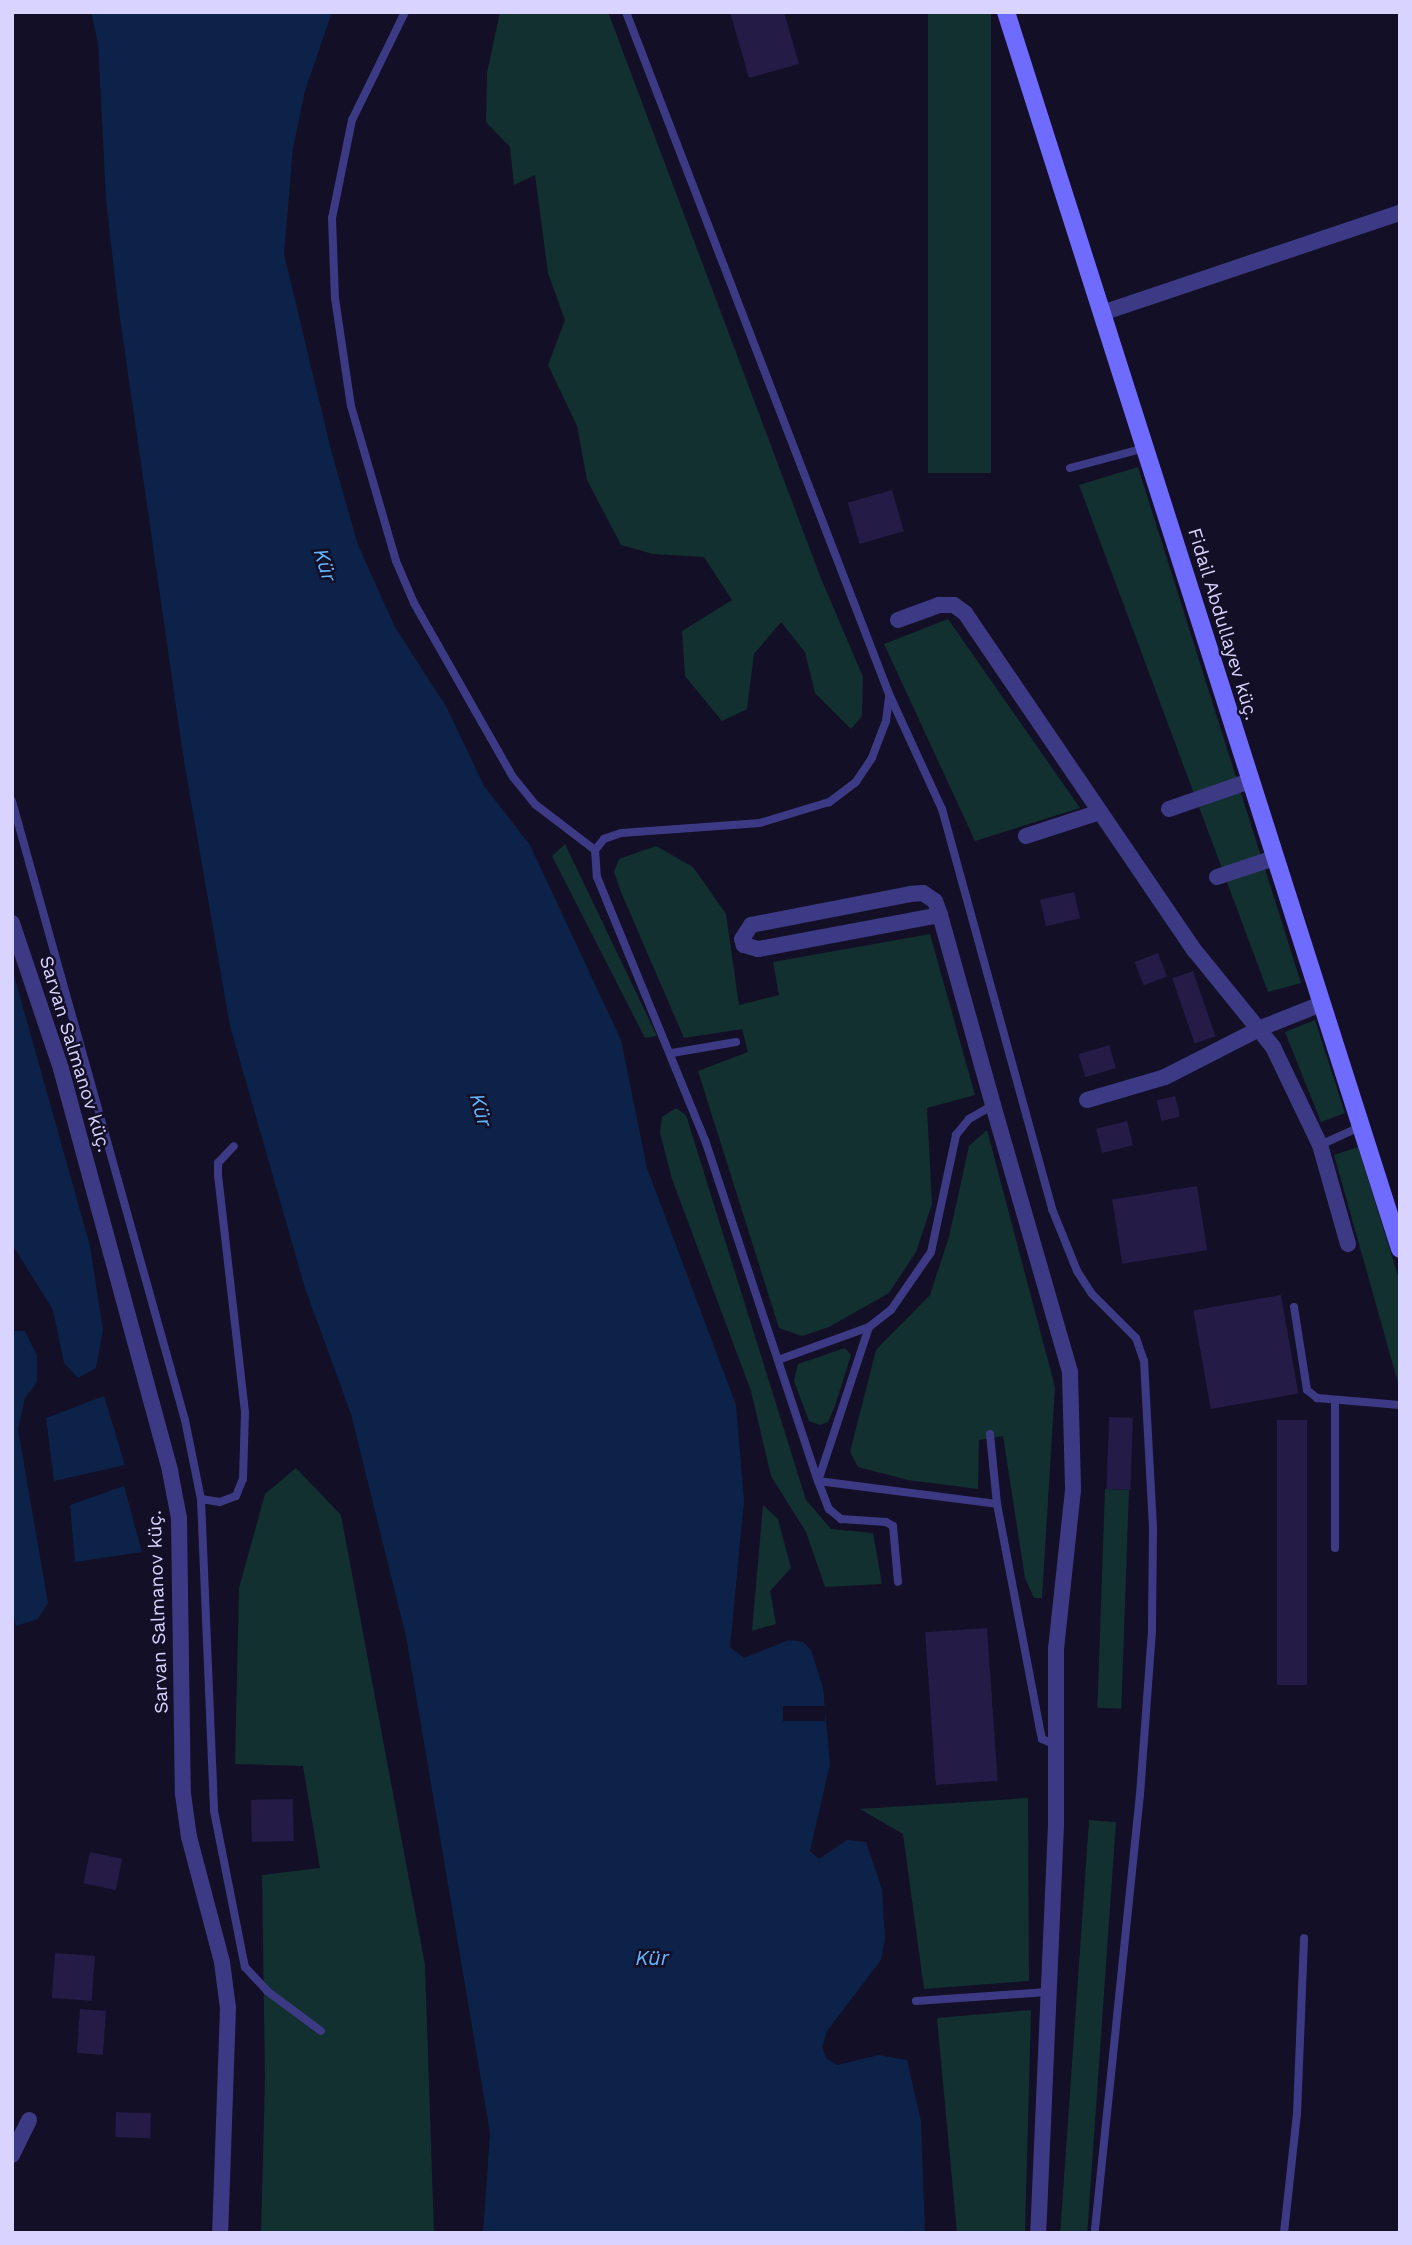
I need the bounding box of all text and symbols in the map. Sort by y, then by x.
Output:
street label: Fidail Abdullayev küç. [1183,524,1263,724]
water label: Kür [308,545,342,585]
street label: Sarvan Salmanov küç. [34,953,116,1155]
water label: Kür [464,1090,498,1130]
street label: Sarvan Salmanov küç. [143,1510,173,1714]
water label: Kür [635,1945,669,1971]

